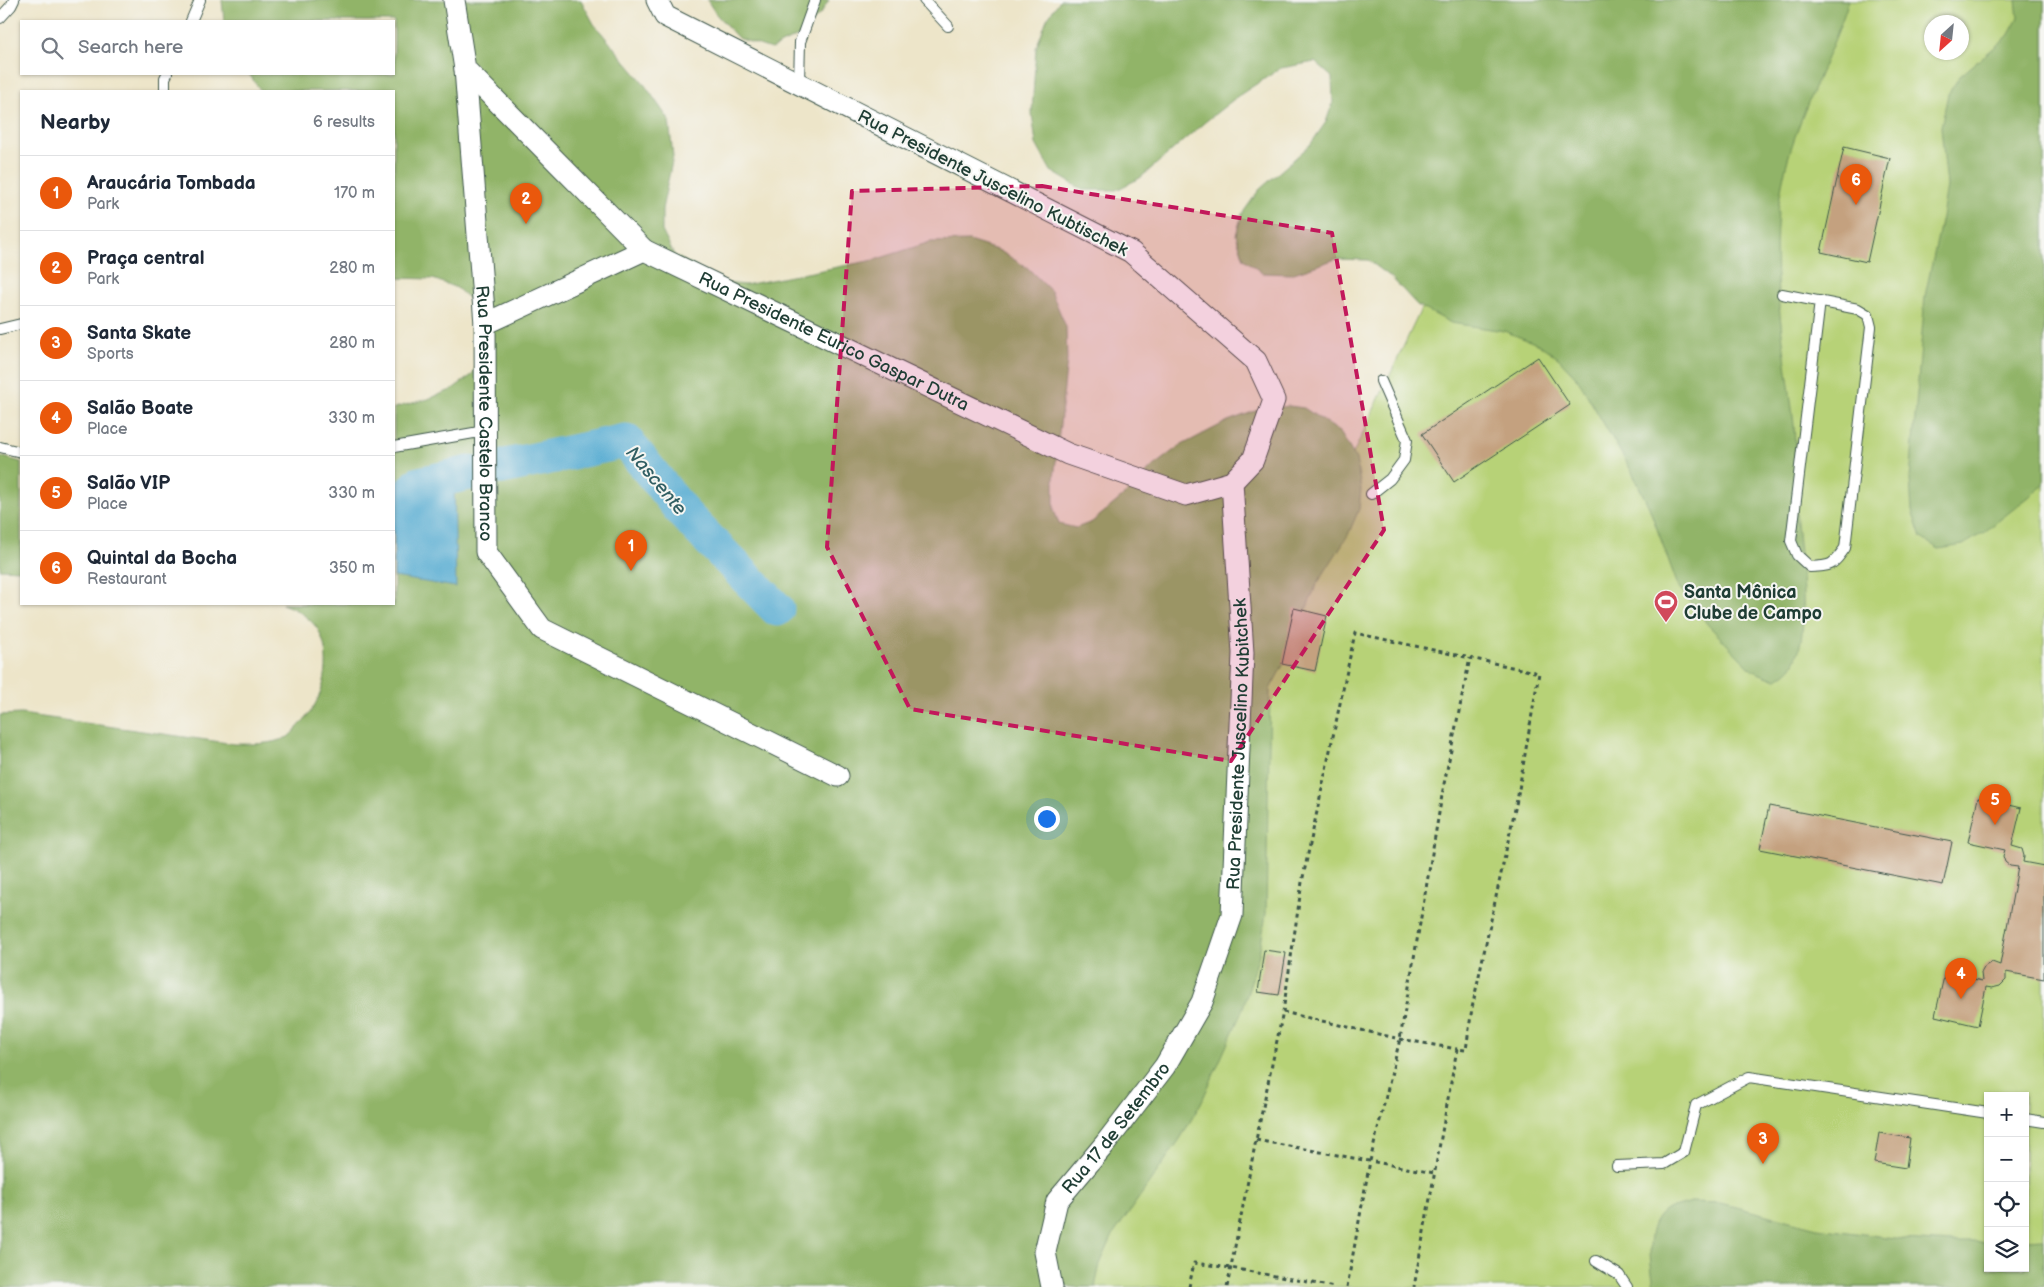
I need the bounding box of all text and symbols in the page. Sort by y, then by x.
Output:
north arrow [1924,15,1969,60]
search box [20,20,395,75]
icon: search [38,34,66,62]
text: Search here [78,36,183,59]
street label: Rua Presidente Juscelino Kubtischek [854,106,1132,261]
text: Nearby [40,110,110,135]
text: 6 results [313,113,375,132]
pin: 6 [1840,164,1872,205]
text: Araucária Tombada [87,172,256,195]
pin: 2 [510,183,542,224]
text: 1 [53,184,59,203]
text: 170 m [334,184,375,203]
text: Park [87,195,119,214]
text: Praça central [87,247,204,270]
text: 2 [51,259,61,278]
text: 280 m [329,259,375,278]
street label: Rua Presidente Eurico Gaspar Dutra [695,268,972,416]
text: Park [87,270,119,289]
street label: Rua Presidente Castelo Branco [471,285,496,542]
text: Santa Skate [87,322,191,345]
text: 3 [51,334,61,353]
text: 280 m [329,334,375,353]
text: Sports [87,345,134,364]
text: Salão Boate [87,397,193,420]
text: 4 [51,409,61,428]
text: 330 m [328,409,375,428]
text: Place [87,420,128,439]
water label: Nascente [620,442,691,520]
text: Salão VIP [87,472,170,495]
text: 5 [51,484,61,503]
text: 330 m [328,484,375,503]
text: Place [87,495,128,514]
pin: 1 [615,530,647,571]
text: Quintal da Bocha [87,547,237,570]
text: 6 [51,559,61,578]
text: 350 m [329,559,375,578]
text: Restaurant [87,570,167,589]
place label: Santa Mônica Clube de Campo [1684,582,1822,624]
sports icon: Santa Mônica Clube de Campo [1653,589,1679,623]
street label: Rua Presidente Juscelino Kubitchek [1223,598,1254,890]
pin: 5 [1979,784,2011,825]
your location [1034,806,1060,832]
pin: 4 [1945,958,1977,999]
street label: Rua 17 de Setembro [1058,1058,1175,1198]
map controls [1984,1092,2029,1272]
button: + [1984,1092,2029,1137]
pin: 3 [1747,1123,1779,1164]
button: − [1984,1137,2029,1182]
button: locate [1984,1182,2029,1227]
button: layers [1984,1227,2029,1272]

